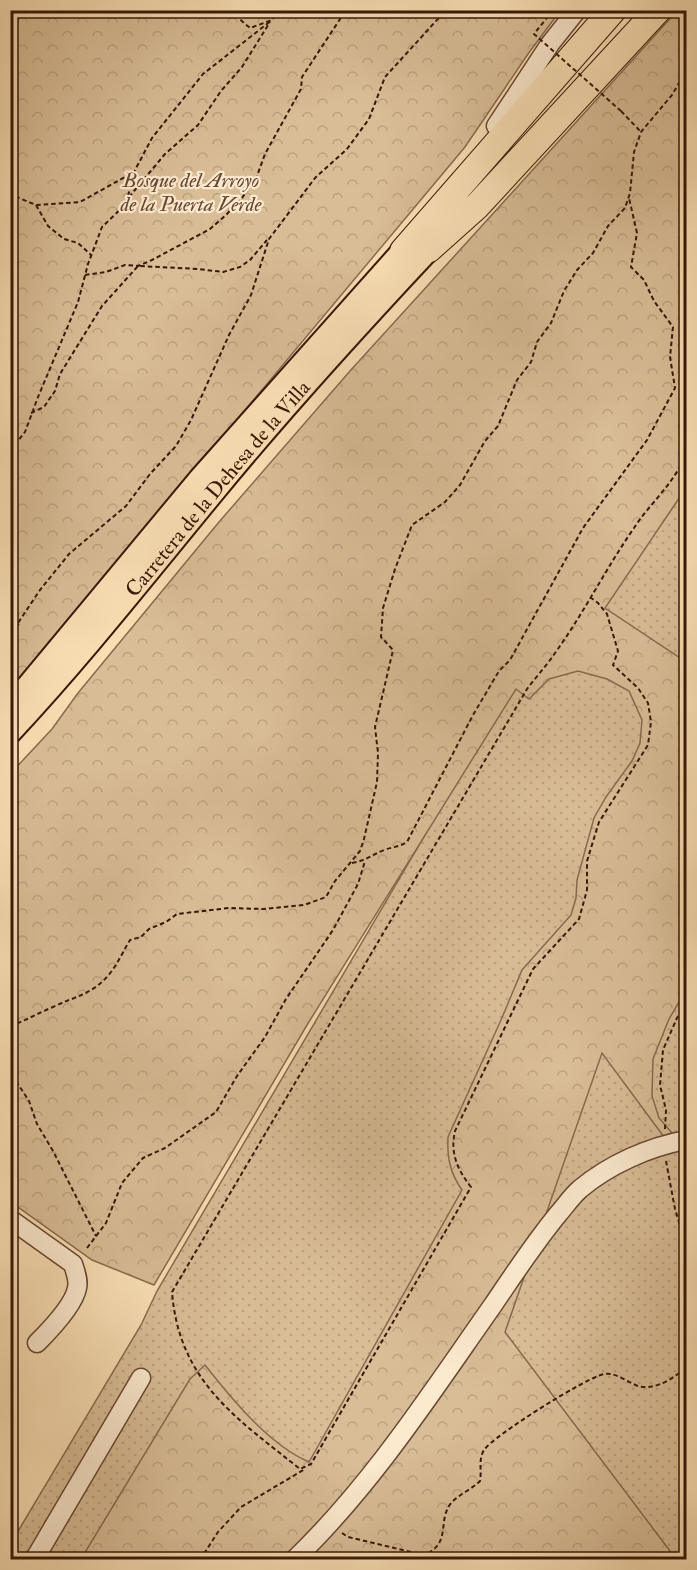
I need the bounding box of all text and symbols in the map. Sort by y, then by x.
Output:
park label: Bosque del Arroyo de la Puerta Verde [120,167,262,218]
street label: Carretera de la Dehesa de la Villa [120,375,317,603]

